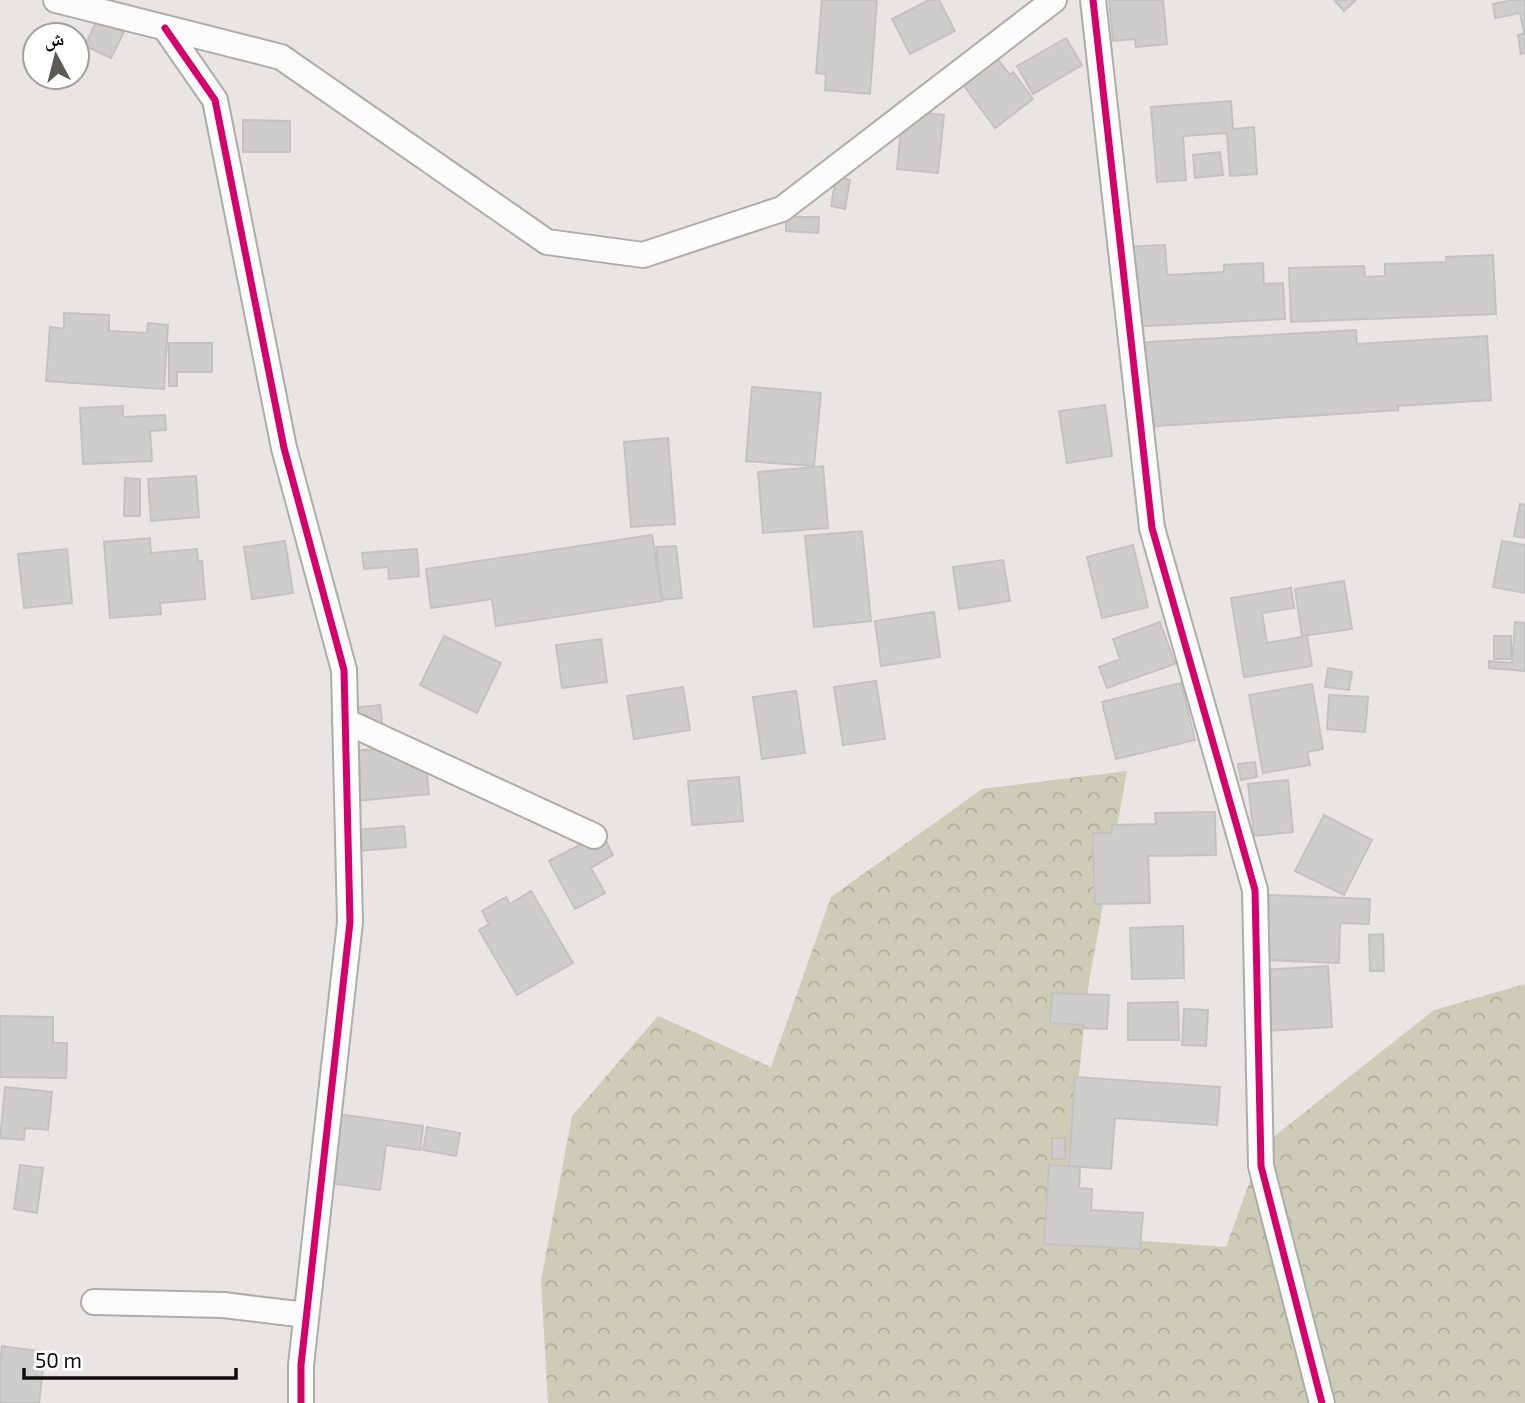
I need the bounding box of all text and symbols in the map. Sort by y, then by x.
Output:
north arrow [21,21,91,91]
text: ش [42,26,65,52]
scale bar [24,1336,236,1380]
text: 50 m [35,1347,82,1372]

